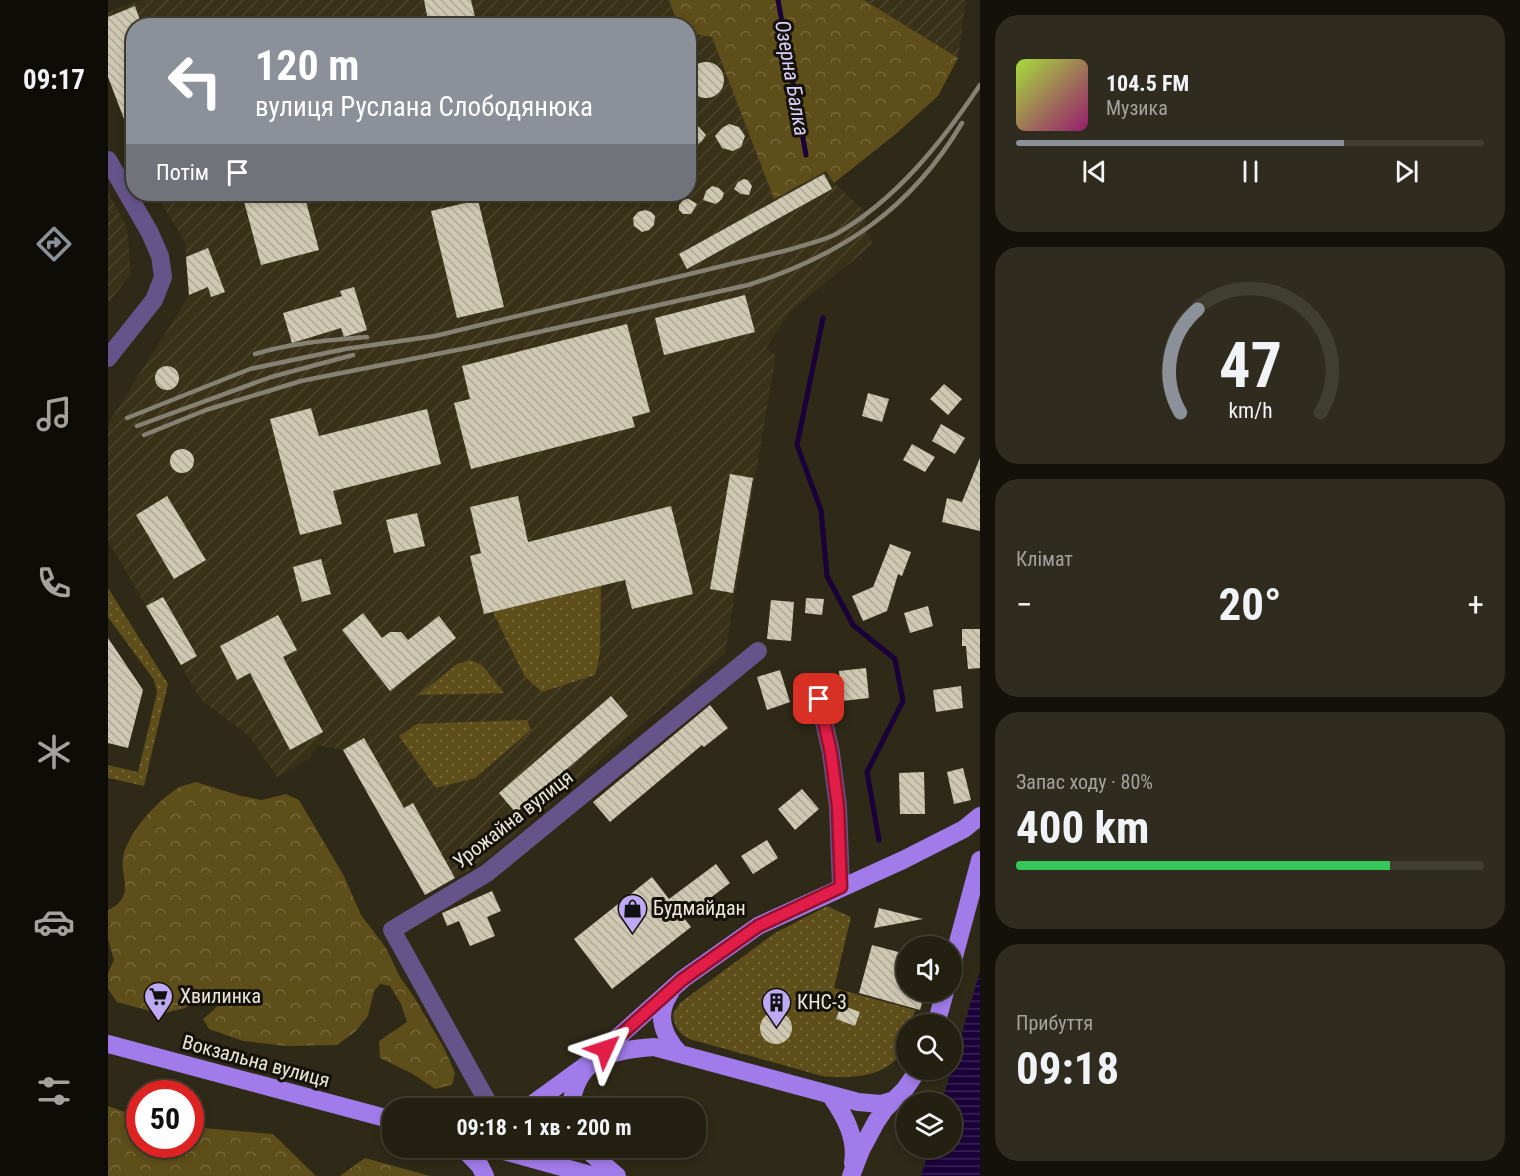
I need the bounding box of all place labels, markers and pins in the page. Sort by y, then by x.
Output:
pin [793,673,844,724]
shop icon: Будмайдан [616,892,648,934]
place label: Будмайдан [653,896,746,920]
supermarket icon: Хвилинка [143,980,175,1022]
place label: Хвилинка [180,984,261,1008]
building icon: КНС-3 [760,986,792,1028]
place label: КНС-3 [797,990,847,1014]

